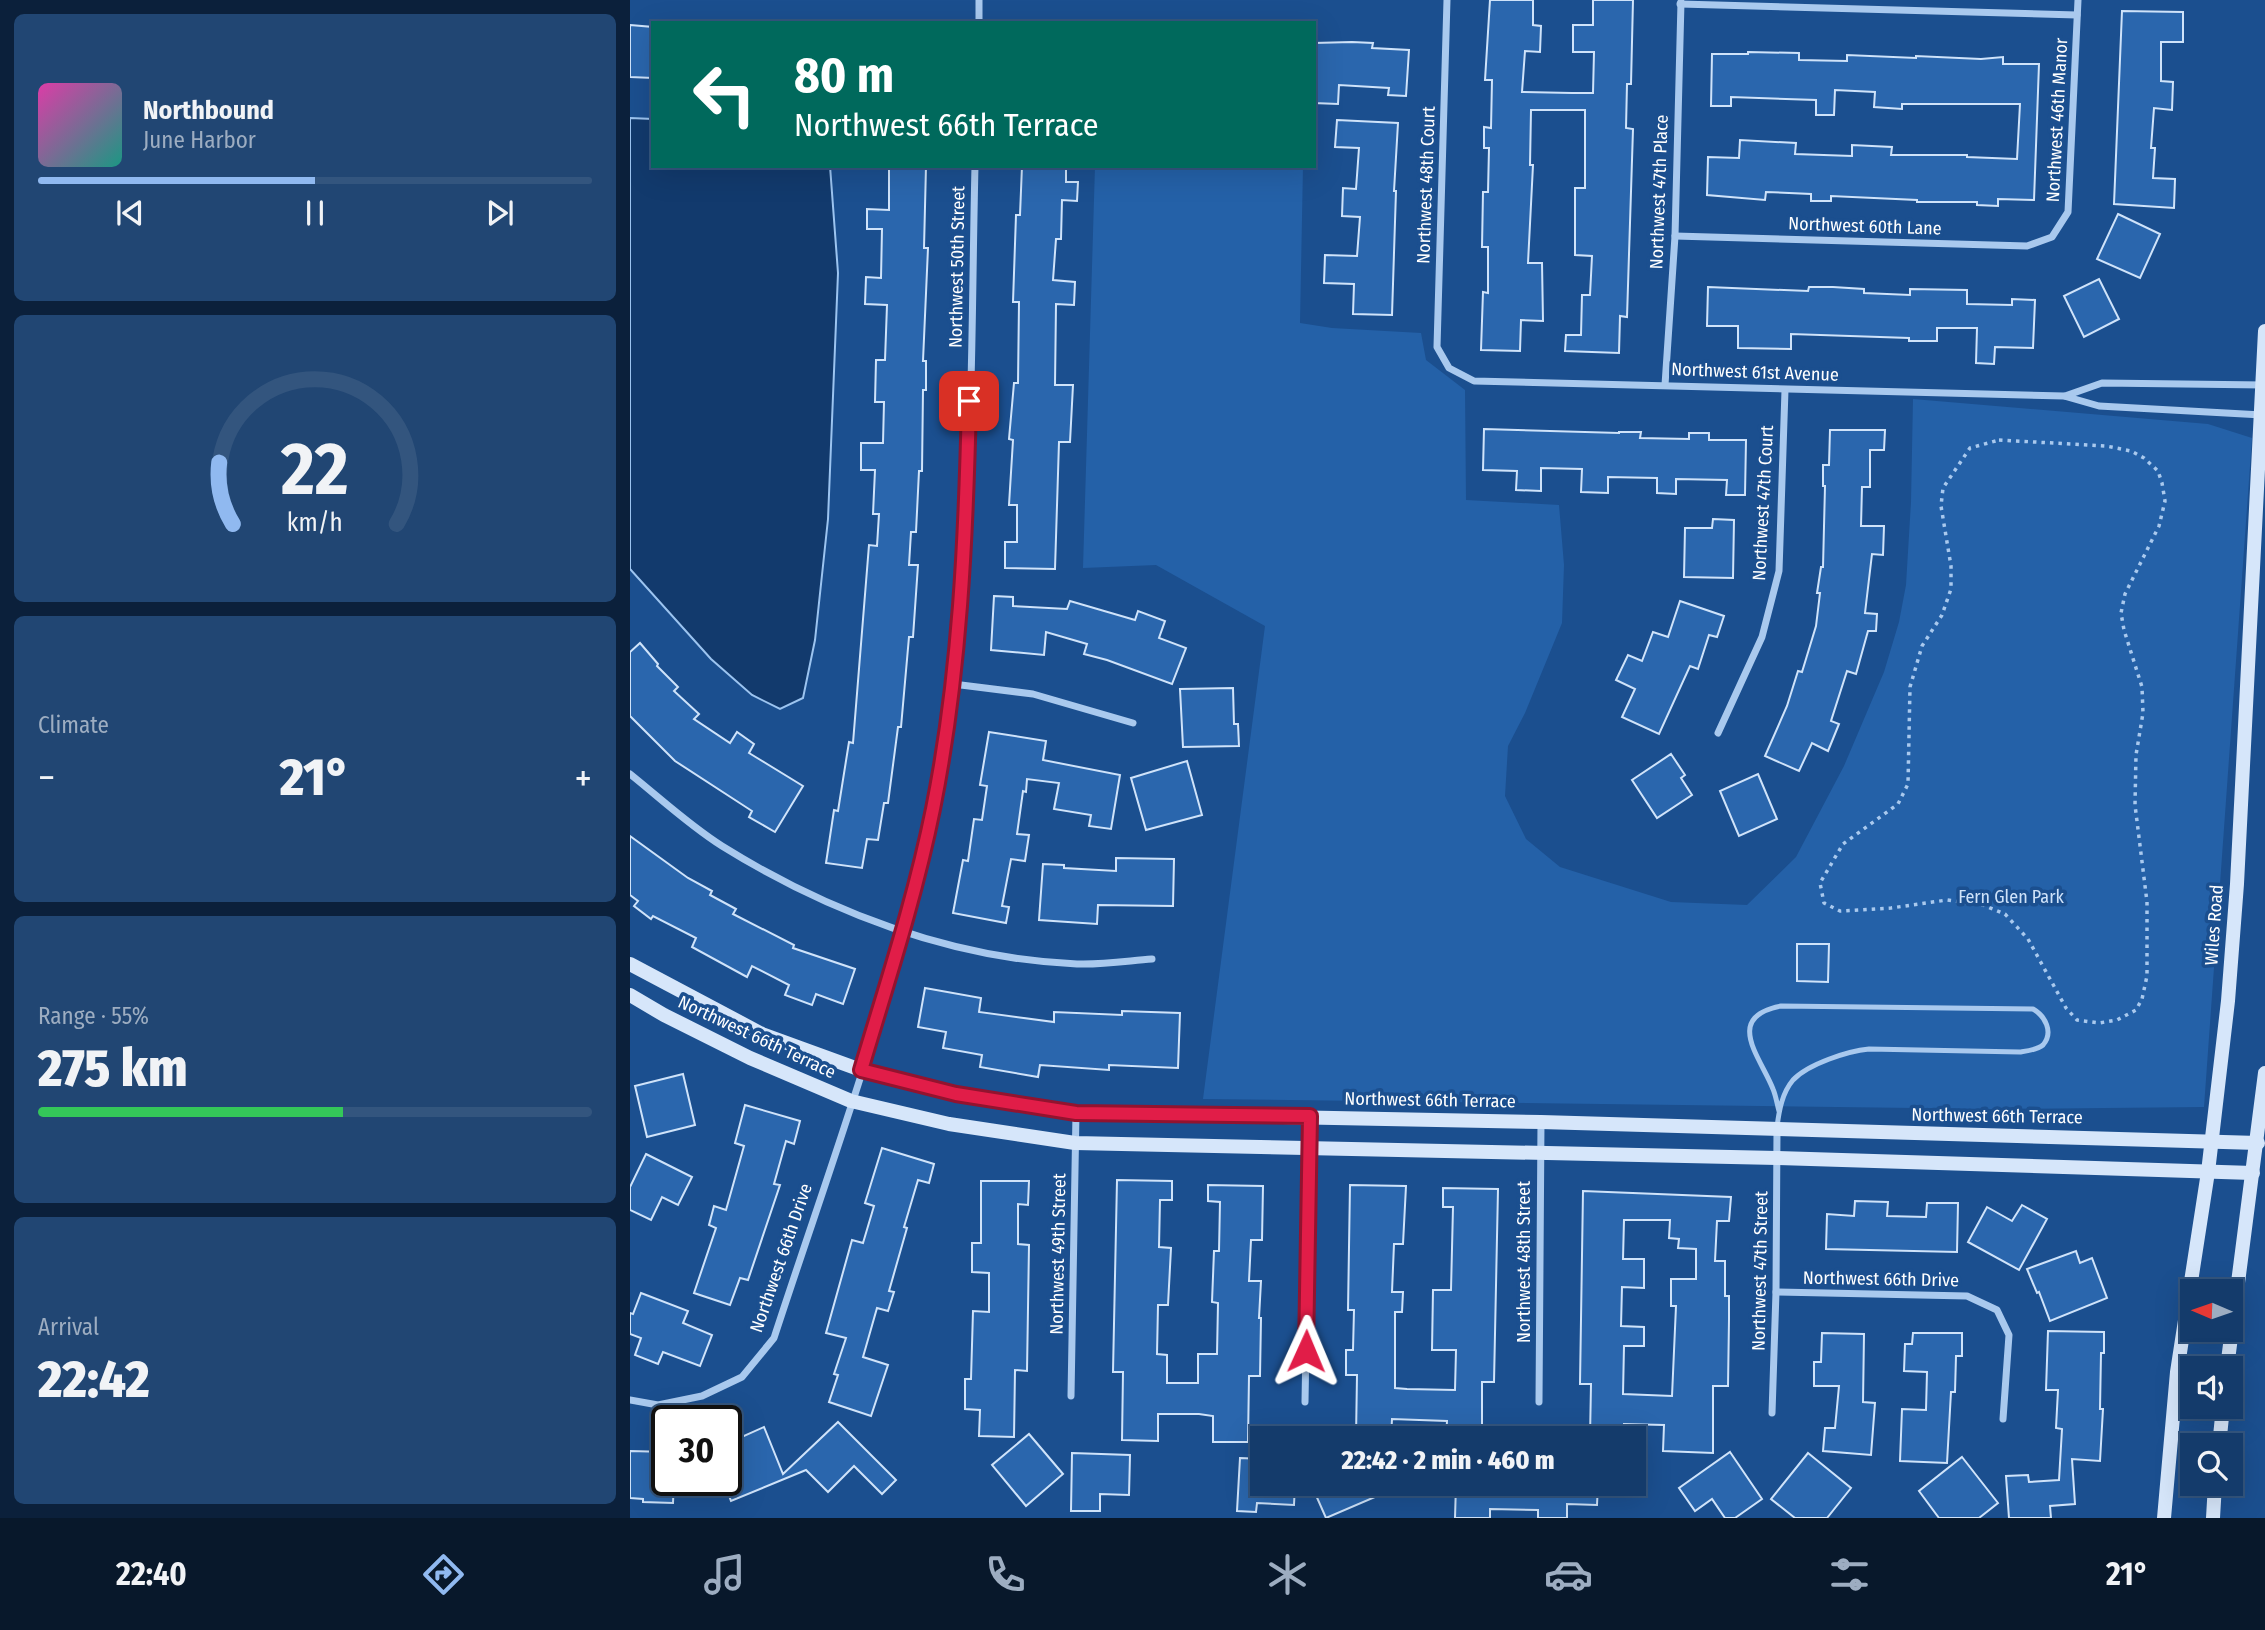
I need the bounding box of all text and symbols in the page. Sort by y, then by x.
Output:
street label: Northwest 46th Manor [2042,37,2072,203]
text: 80 m [794,46,894,105]
icon: left [679,49,770,140]
text: Northbound [143,95,274,126]
text: Northwest 66th Terrace [794,106,1099,144]
street label: Northwest 48th Court [1412,106,1440,264]
street label: Northwest 47th Place [1645,114,1673,270]
text: June Harbor [143,126,256,154]
street label: Northwest 50th Street [945,186,969,348]
icon: previous [111,194,149,232]
icon: pause [296,194,334,232]
icon: next [481,194,519,232]
street label: Northwest 60th Lane [1788,212,1942,240]
street label: Northwest 61st Avenue [1671,358,1839,386]
pin [939,371,999,431]
icon: arrive [950,382,988,420]
street label: Northwest 47th Court [1748,425,1778,581]
text: 22 [280,427,349,514]
text: km/h [287,508,343,538]
text: Climate [38,711,109,739]
text: 21° [280,746,350,809]
text: − [38,755,55,801]
text: + [575,755,592,801]
street label: Wiles Road [2200,884,2228,966]
park label: Fern Glen Park [1958,886,2064,908]
street label: Northwest 66th Terrace [675,991,839,1083]
text: Range · 55% [38,1002,149,1030]
text: 275 km [38,1037,187,1100]
street label: Northwest 66th Terrace [1344,1088,1516,1112]
street label: Northwest 66th Terrace [1911,1104,2083,1128]
street label: Northwest 49th Street [1046,1173,1070,1335]
street label: Northwest 66th Drive [745,1181,817,1335]
street label: Northwest 48th Street [1513,1181,1535,1343]
street label: Northwest 47th Street [1748,1191,1772,1351]
street label: Northwest 66th Drive [1803,1267,1959,1291]
north arrow [2180,1279,2244,1342]
map controls [2180,1279,2243,1496]
text: Arrival [38,1313,99,1341]
position arrow [1269,1314,1343,1388]
text: 22:42 [38,1348,150,1411]
button: sound [2180,1356,2243,1419]
speed limit sign: 30 [651,1405,742,1496]
button: search [2180,1433,2243,1496]
text: 22:42 · 2 min · 460 m [1341,1445,1555,1476]
icon: directions [419,1550,468,1599]
icon: music [700,1550,749,1599]
icon: phone [981,1550,1030,1599]
icon: climate [1263,1550,1312,1599]
icon: car [1544,1550,1593,1599]
icon: filters [1825,1550,1874,1599]
text: 22:40 [116,1555,187,1593]
text: 21° [2106,1555,2149,1593]

